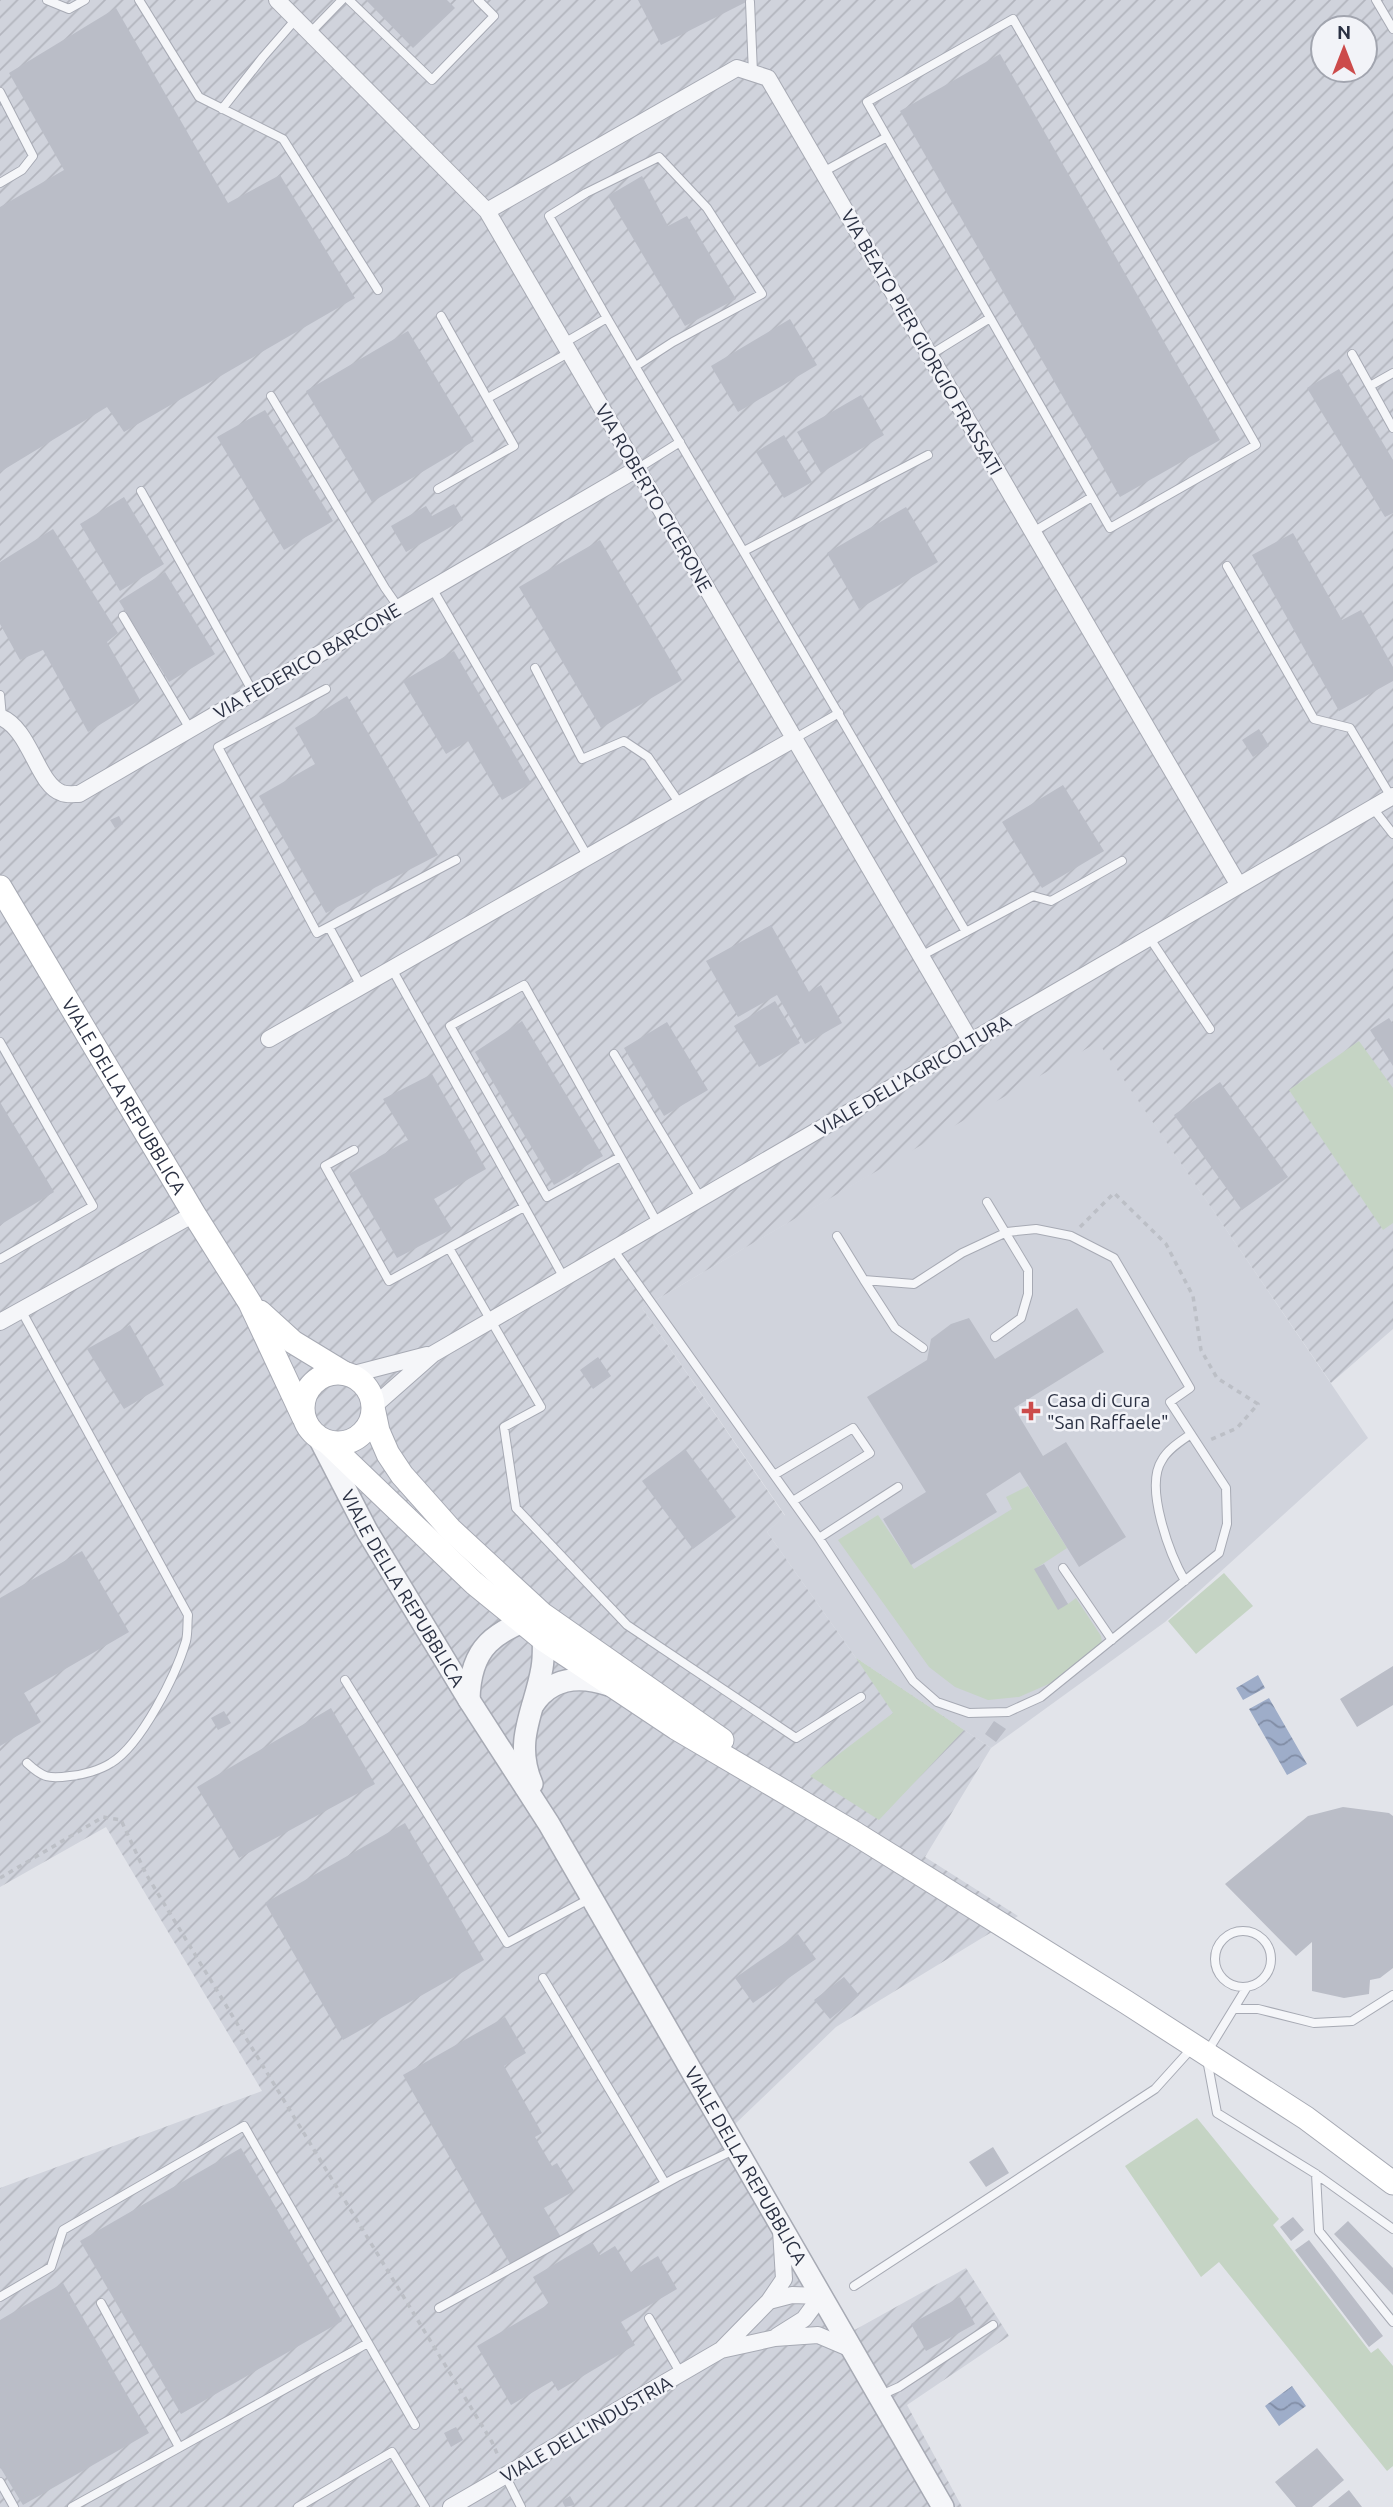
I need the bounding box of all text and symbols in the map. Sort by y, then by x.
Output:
north arrow [1309,14,1379,84]
text: N [1337,21,1351,43]
street label: VIA BEATO PIER GIORGIO FRASSATI [837,206,1007,478]
street label: VIA ROBERTO CICERONE [591,400,717,596]
street label: VIA FEDERICO BARCONE [210,598,404,724]
street label: VIALE DELLA REPUBBLICA [57,994,191,1199]
street label: VIALE DELL'AGRICOLTURA [811,1010,1015,1140]
place label: Casa di Cura "San Raffaele" [1047,1389,1169,1433]
marker: Casa di Cura "San Raffaele" [1021,1401,1041,1421]
street label: VIALE DELLA REPUBBLICA [337,1486,470,1691]
street label: VIALE DELLA REPUBBLICA [680,2063,812,2269]
street label: VIALE DELL'INDUSTRIA [496,2371,676,2487]

